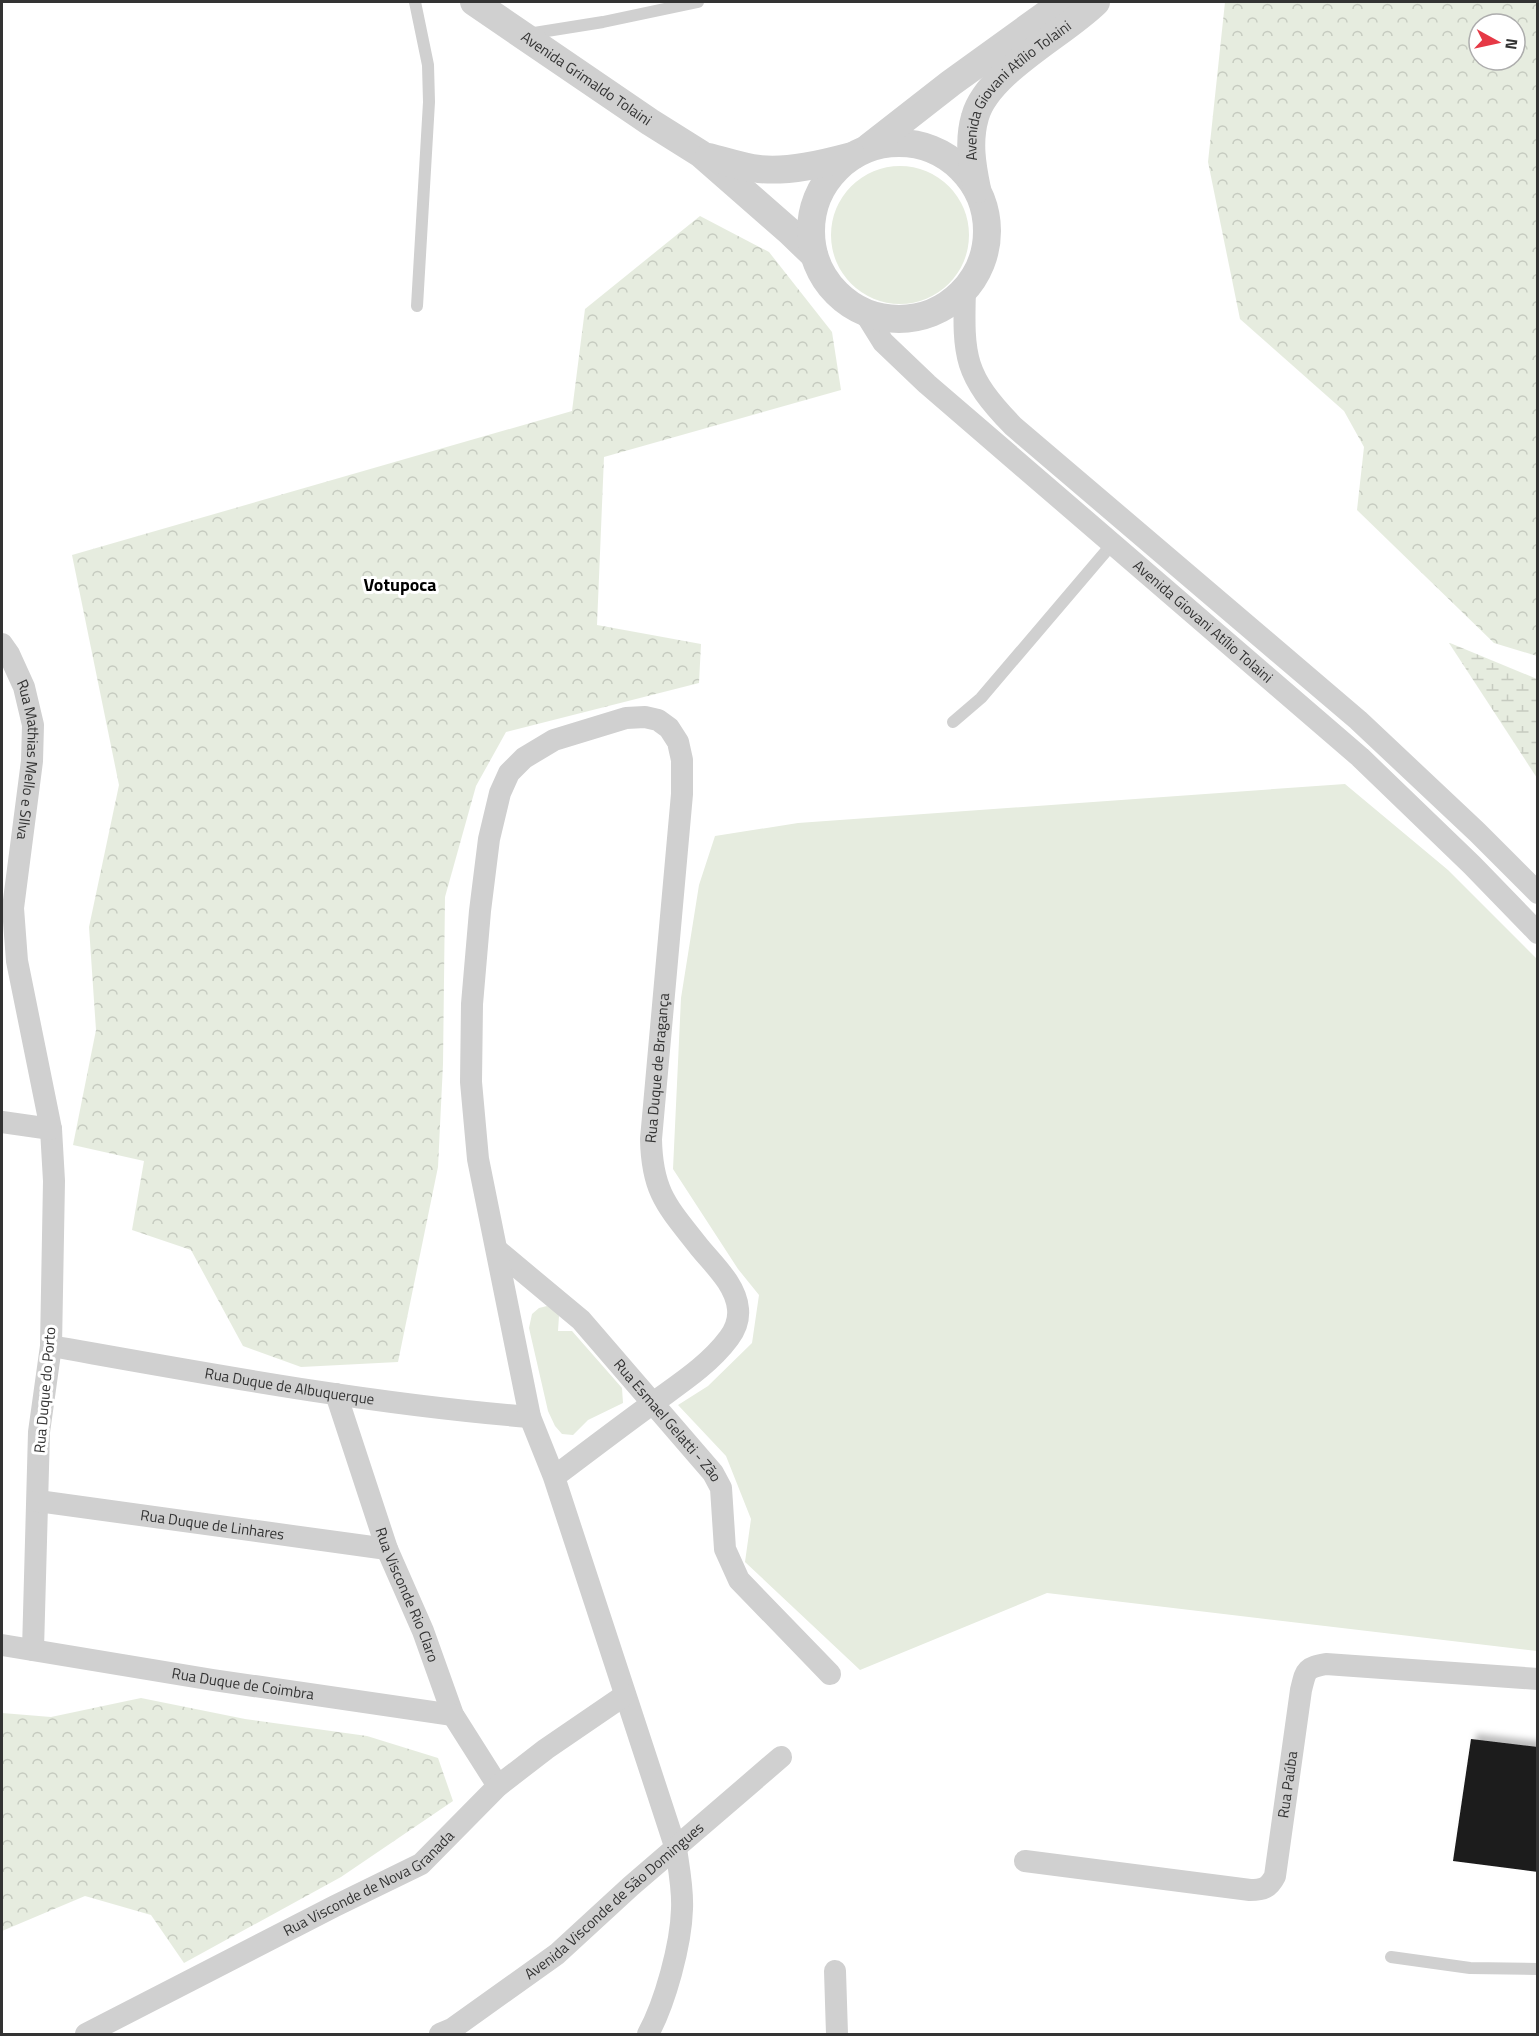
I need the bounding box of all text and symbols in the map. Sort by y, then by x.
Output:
north arrow [1467,12,1527,72]
street label: Avenida Giovani Atílio Tolaini [959,14,1076,162]
street label: Avenida Grimaldo Tolaini [517,25,657,131]
text: N [1499,37,1525,51]
street label: Avenida Giovani Atílio Tolaini [1128,554,1278,688]
district label: Votupoca [363,571,437,598]
street label: Rua Mathias Mello e SIlva [11,675,45,842]
street label: Rua Duque de Bragança [639,992,675,1144]
street label: Rua Duque do Porto [28,1326,61,1454]
street label: Rua Esmael Gelatti - Zão [608,1354,728,1486]
street label: Rua Duque de Albuquerque [203,1361,376,1411]
street label: Rua Duque de Linhares [139,1503,286,1546]
street label: Rua Visconde Rio Claro [370,1524,445,1665]
street label: Rua Duque de Coimbra [170,1661,316,1706]
street label: Rua Paúba [1271,1749,1303,1820]
street label: Avenida Visconde de São Domingues [519,1816,709,1985]
street label: Rua Visconde de Nova Granada [279,1824,460,1942]

